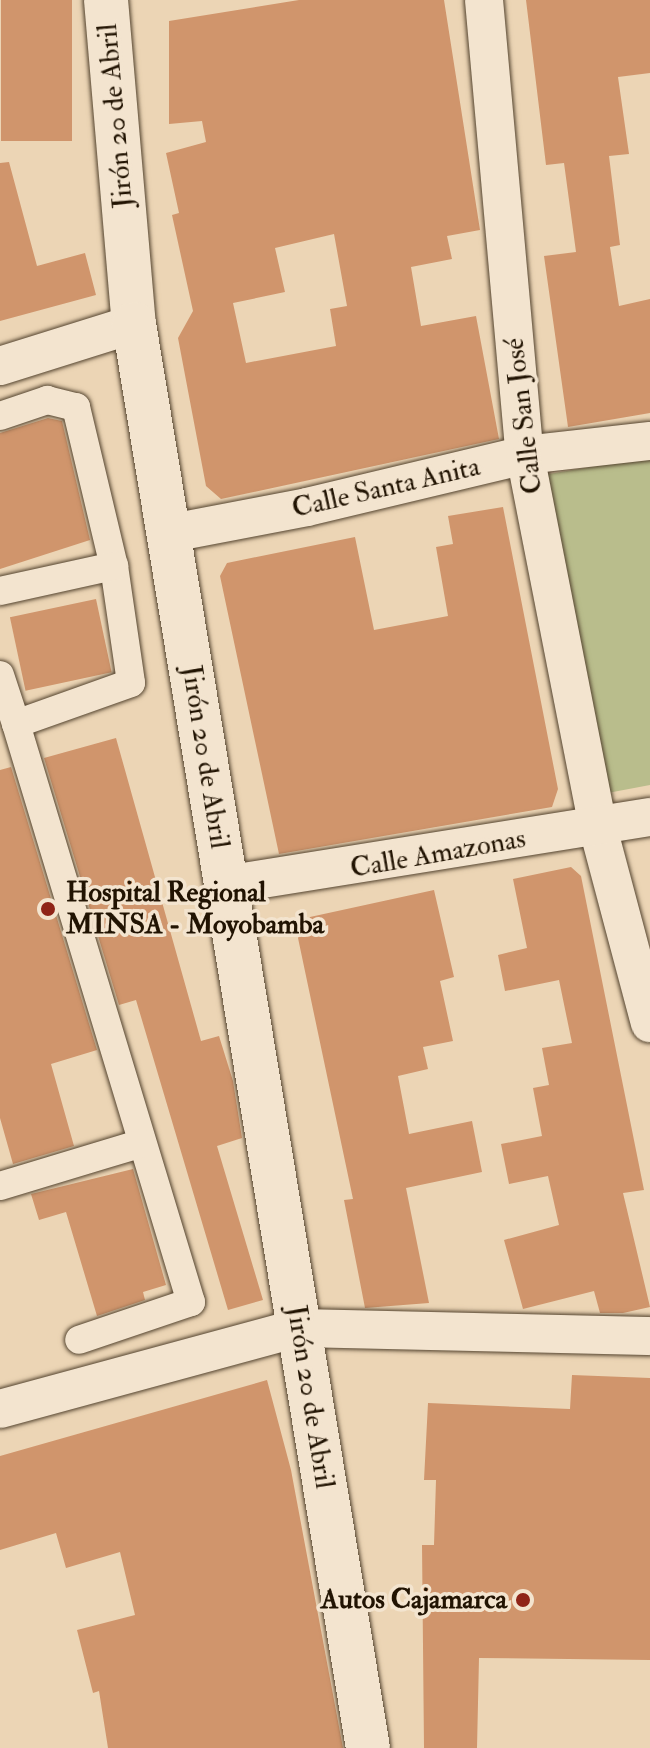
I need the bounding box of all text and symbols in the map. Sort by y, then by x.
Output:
street label: Jirón 20 de Abril [91,22,141,210]
street label: Calle San José [498,336,550,496]
street label: Calle Santa Anita [289,450,483,526]
street label: Jirón 20 de Abril [174,663,236,851]
street label: Calle Amazonas [348,822,528,886]
place label: Hospital Regional MINSA - Moyobamba [66,876,324,942]
marker: Hospital Regional MINSA - Moyobamba [37,898,59,920]
street label: Jirón 20 de Abril [279,1303,341,1491]
place label: Autos Cajamarca [321,1583,507,1617]
marker: Autos Cajamarca [514,1591,532,1609]

